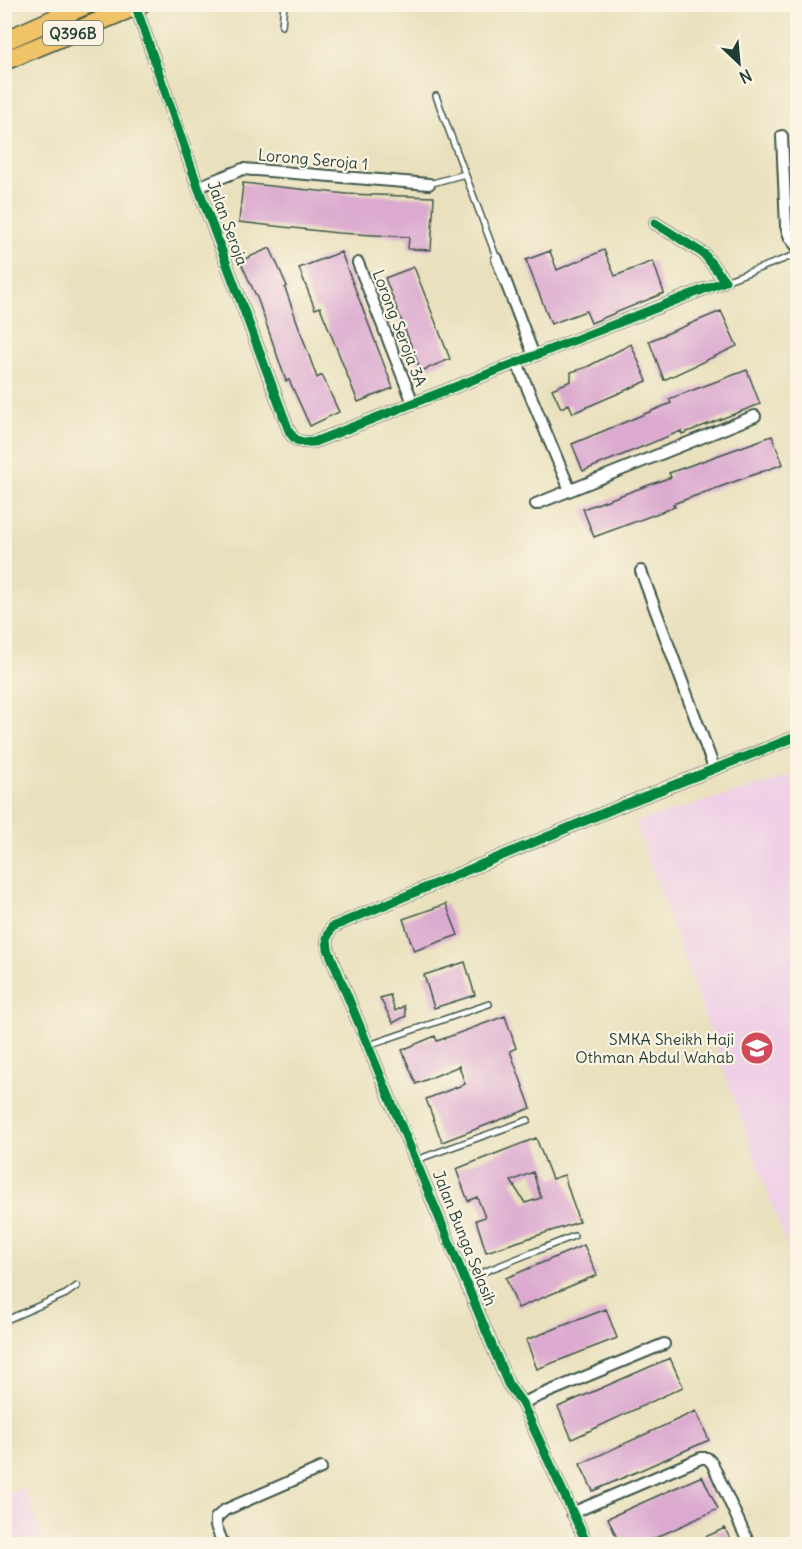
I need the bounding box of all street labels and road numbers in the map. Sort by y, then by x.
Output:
road number: Q396B [43,21,103,45]
street label: Lorong Seroja 1 [257,144,369,174]
street label: Jalan Seroja [203,178,253,268]
street label: Lorong Seroja 3A [369,267,431,389]
street label: Jalan Bunga Selasih [429,1167,501,1309]

